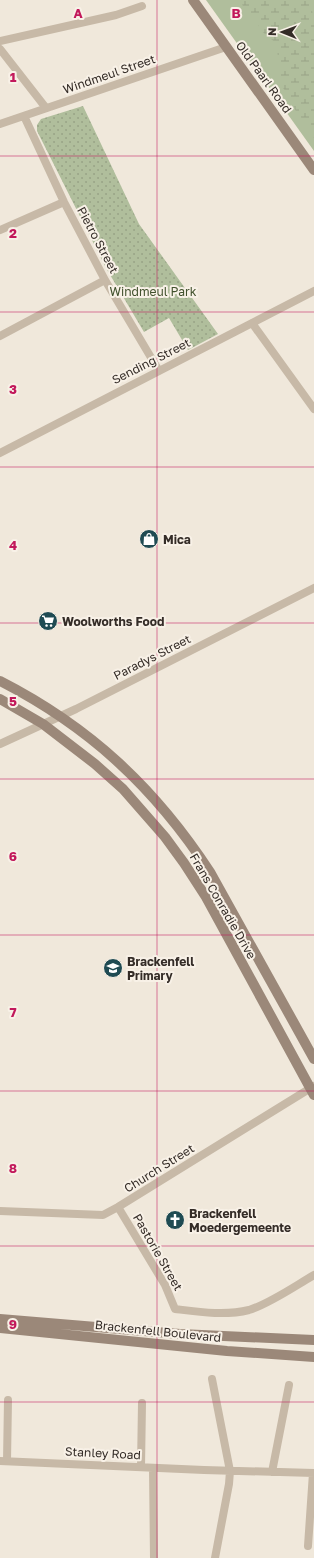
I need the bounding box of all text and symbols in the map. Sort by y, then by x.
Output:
text: A [73,5,83,21]
text: B [231,5,241,21]
north arrow [262,12,302,52]
text: N [265,28,278,36]
street label: Old Paarl Road [233,38,295,116]
street label: Windmeul Street [61,51,157,97]
text: 1 [10,69,17,85]
street label: Pietro Street [74,204,122,276]
text: 2 [9,225,17,241]
park label: Windmeul Park [109,284,197,299]
street label: Sending Street [109,335,193,387]
text: 3 [9,381,17,397]
shop icon: Mica [138,528,160,550]
place label: Mica [163,532,191,547]
text: 4 [9,537,17,553]
supermarket icon: Woolworths Food [37,610,59,632]
place label: Woolworths Food [62,614,164,629]
street label: Paradys Street [111,631,193,683]
text: 5 [9,693,17,709]
text: 6 [9,848,17,864]
street label: Frans Conradie Drive [187,850,259,962]
place label: Brackenfell Primary [127,954,194,983]
school or university icon: Brackenfell Primary [102,957,124,979]
text: 7 [9,1004,17,1020]
street label: Church Street [121,1140,197,1196]
text: 8 [9,1160,17,1176]
place label: Brackenfell Moedergemeente [189,1206,291,1235]
church icon: Brackenfell Moedergemeente [164,1209,186,1231]
street label: Pastorie Street [130,1211,186,1293]
text: 9 [9,1316,17,1332]
street label: Brackenfell Boulevard [94,1317,222,1345]
street label: Stanley Road [65,1444,141,1462]

